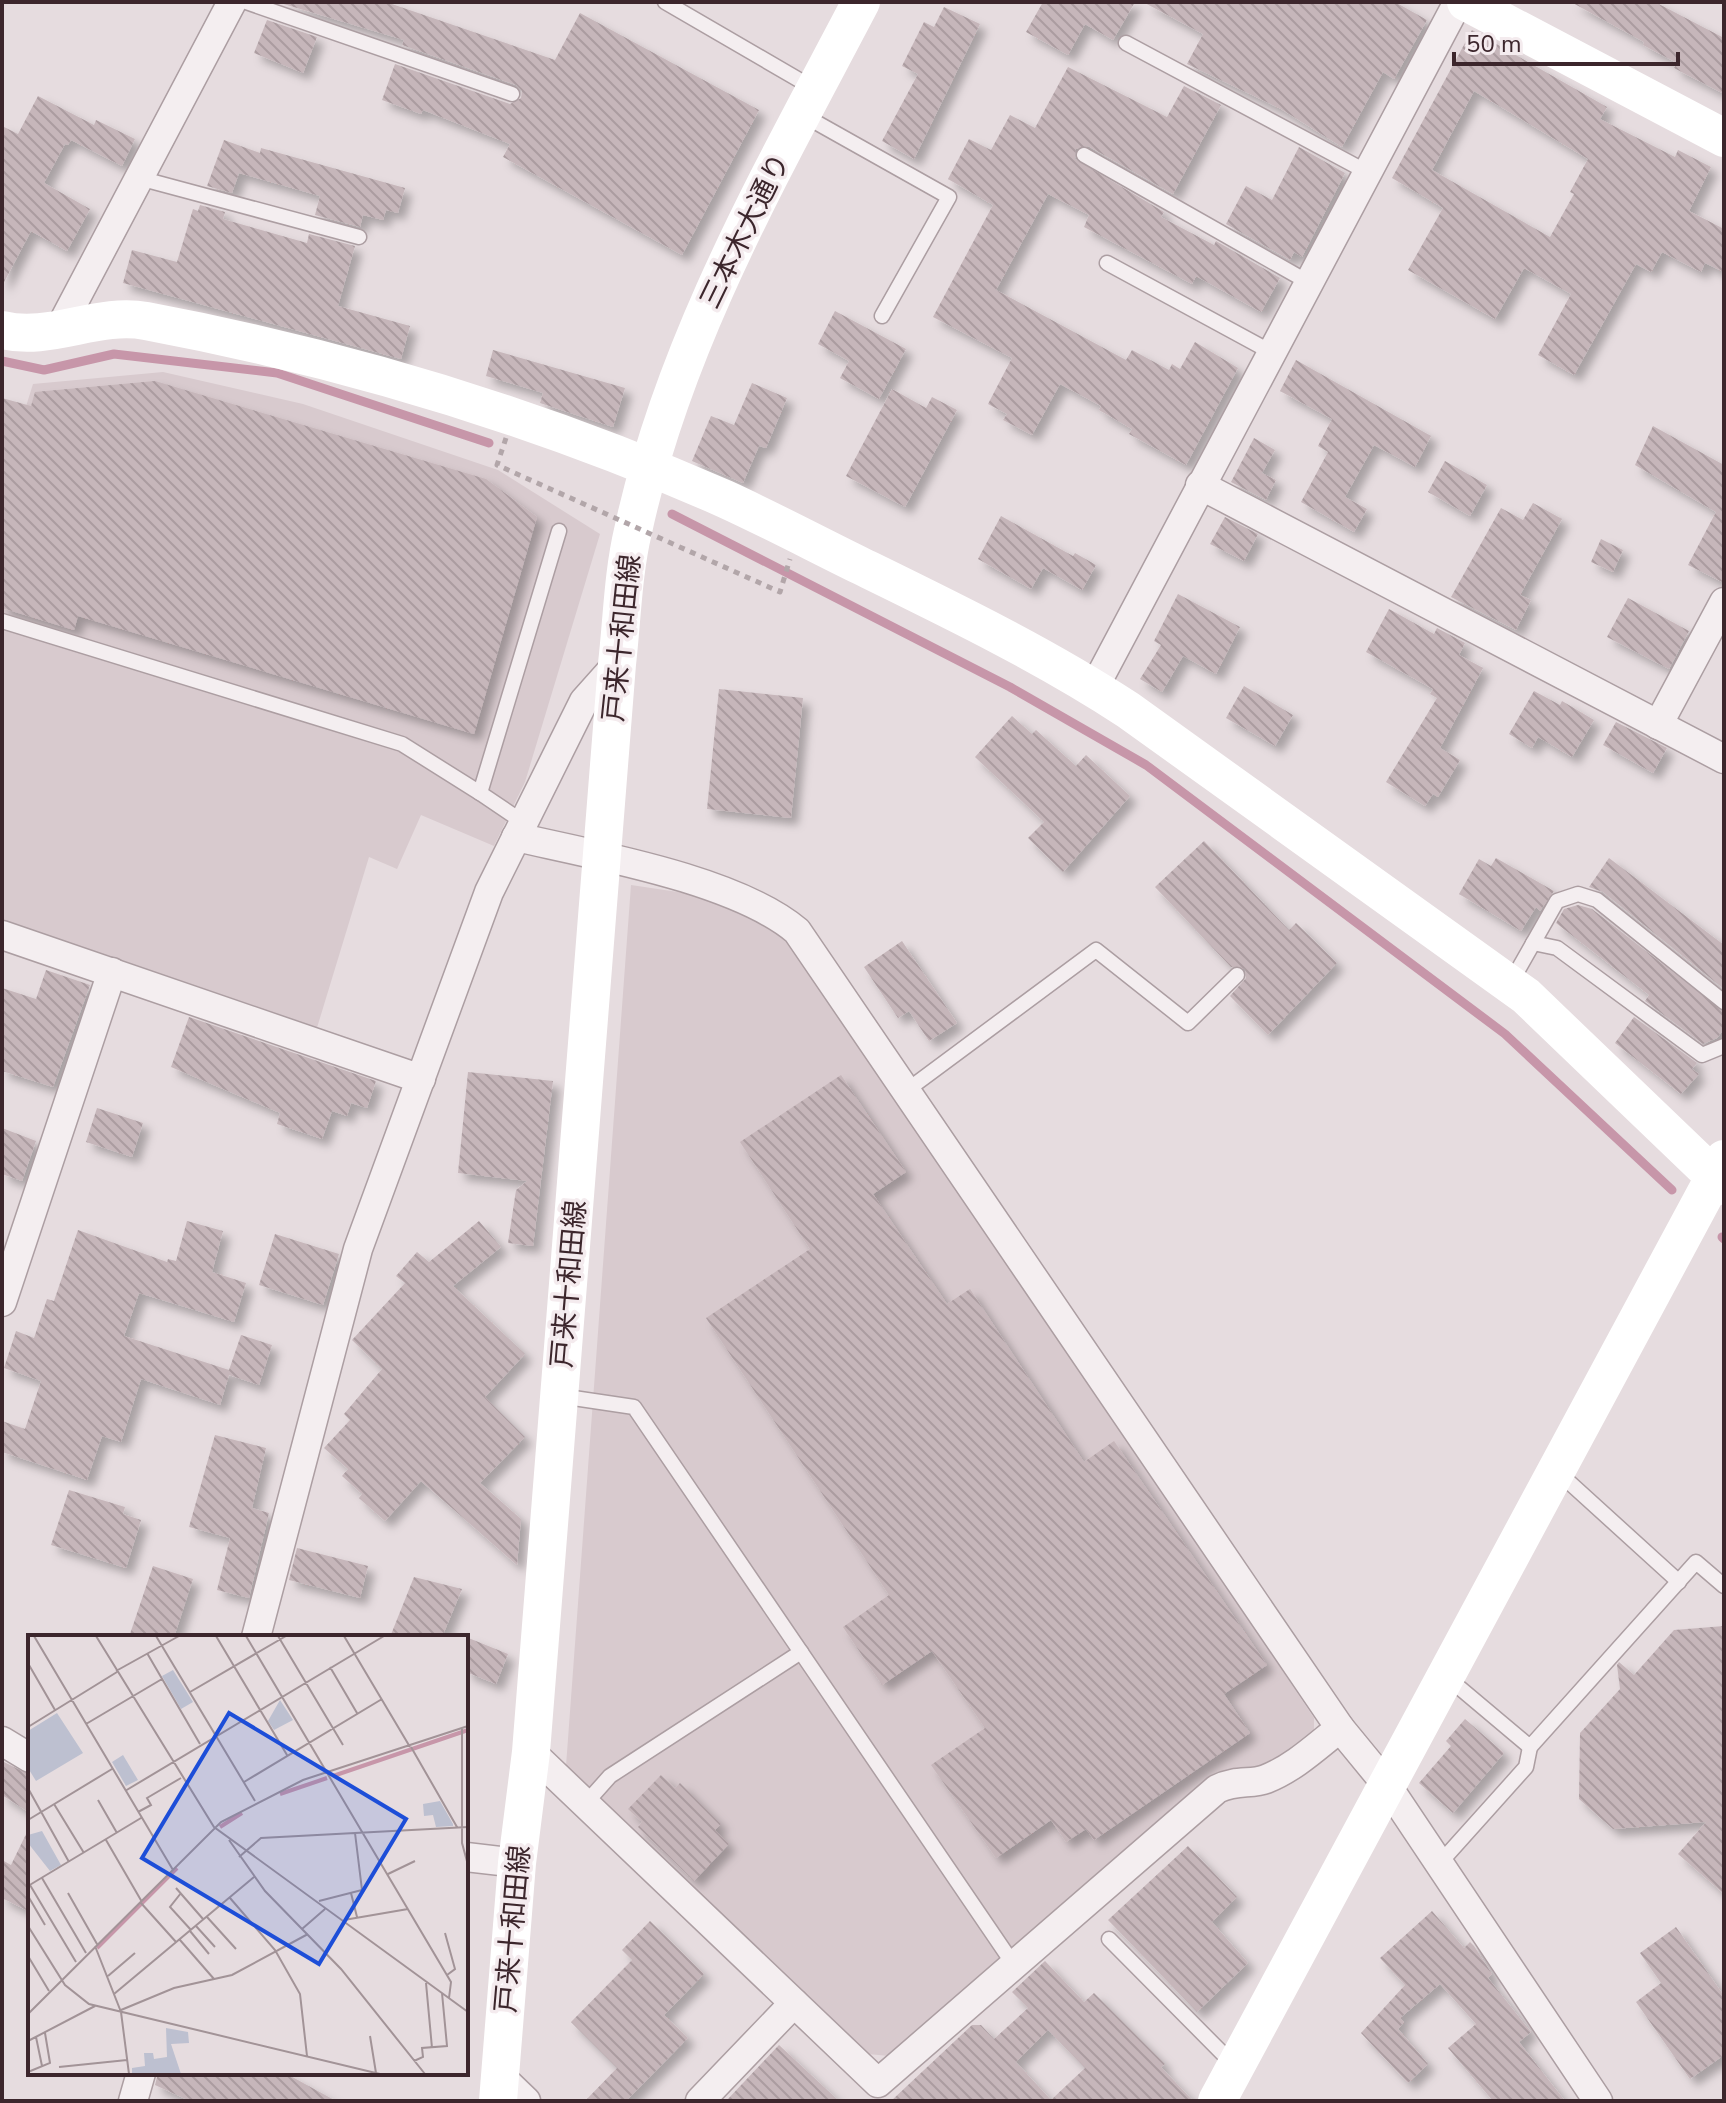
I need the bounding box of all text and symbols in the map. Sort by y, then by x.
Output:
scale bar [1454,16,1678,66]
text: 50 m [1466,28,1522,60]
street label: 三本木大通り [691,147,799,315]
street label: 戸来十和田線 [594,552,650,724]
street label: 戸来十和田線 [543,1199,595,1369]
inset map [28,1635,468,2075]
street label: 戸来十和田線 [487,1844,539,2014]

